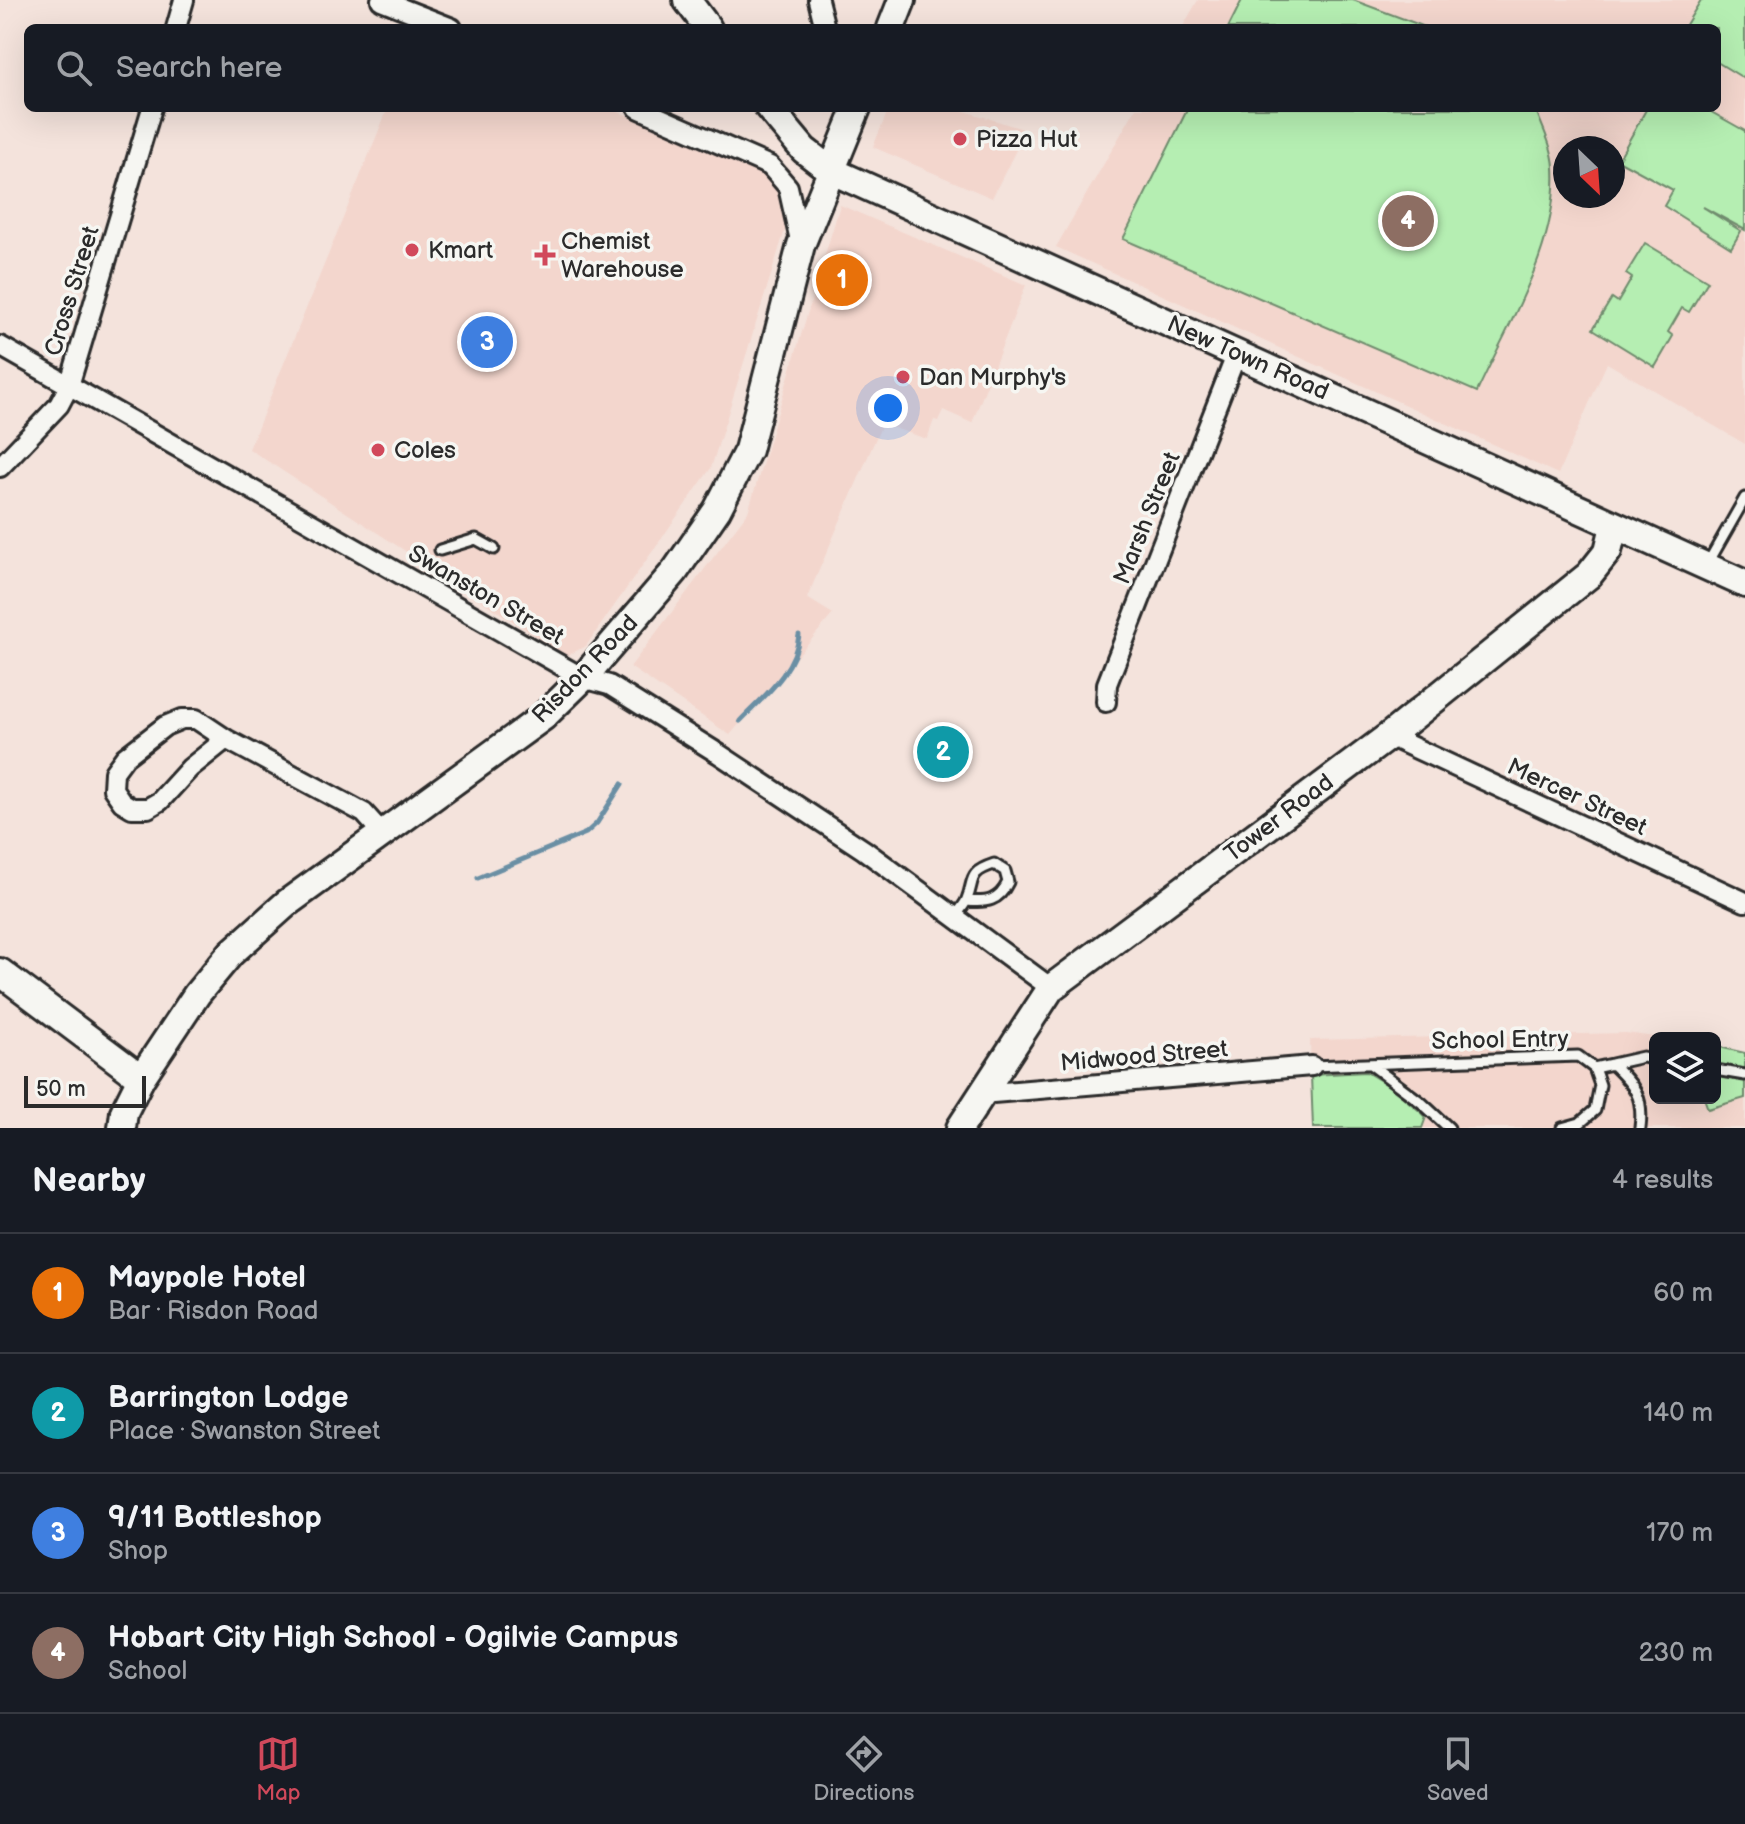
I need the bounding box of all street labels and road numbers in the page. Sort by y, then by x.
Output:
street label: Cross Street [38,222,106,360]
street label: New Town Road [1163,309,1333,407]
street label: Marsh Street [1107,447,1187,588]
street label: Swanston Street [403,539,570,652]
street label: Risdon Road [526,609,644,729]
street label: Mercer Street [1503,752,1652,842]
street label: Tower Road [1219,768,1339,868]
street label: School Entry [1431,1024,1569,1056]
street label: Midwood Street [1059,1034,1230,1078]

